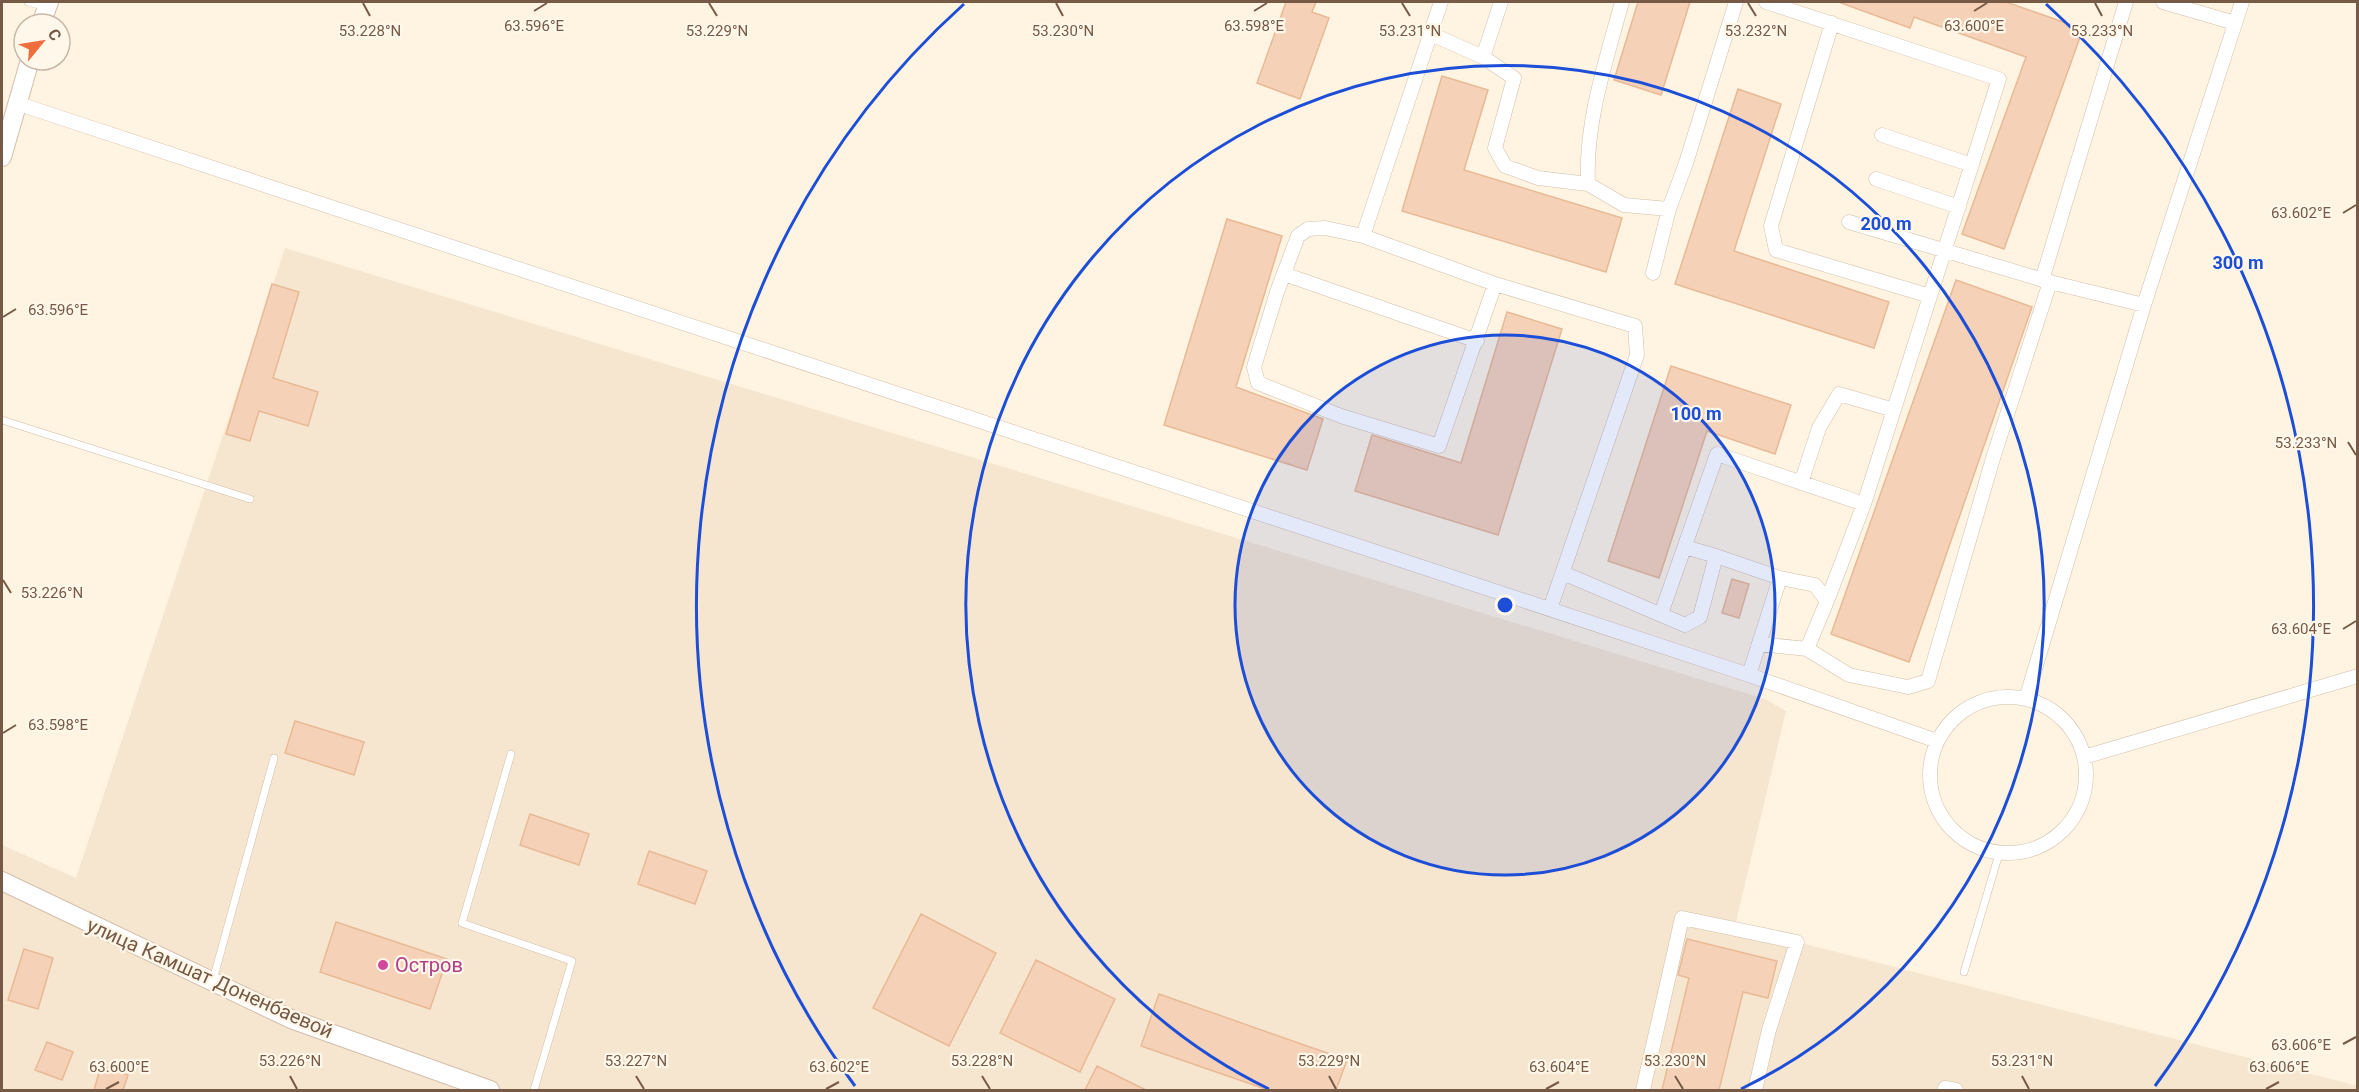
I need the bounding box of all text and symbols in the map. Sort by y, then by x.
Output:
north arrow [12,12,72,72]
text: 63.596°E [504,17,565,35]
text: 63.598°E [1224,17,1285,35]
text: 63.600°E [1944,17,2005,35]
text: 53.228°N [339,22,401,40]
text: 53.229°N [686,22,748,40]
text: 53.230°N [1032,22,1094,40]
text: 53.231°N [1379,22,1441,40]
text: 53.232°N [1725,22,1787,40]
text: 53.233°N [2071,22,2133,40]
text: С [44,25,65,44]
text: 63.602°E [2271,204,2332,222]
text: 200 m [1860,213,1912,234]
text: 300 m [2212,252,2264,273]
text: 63.596°E [28,301,89,319]
text: 100 m [1670,403,1722,424]
text: 53.233°N [2275,434,2337,452]
text: 53.226°N [21,584,83,602]
centre of rings [1495,595,1515,615]
text: 63.604°E [2271,620,2332,638]
text: 63.598°E [28,716,89,734]
street label: улица Камшат Доненбаевой [83,913,337,1043]
place label: Остров [395,953,463,977]
marker: Остров [376,958,390,972]
text: 63.606°E [2271,1036,2332,1054]
text: 53.226°N [259,1052,321,1070]
text: 53.227°N [605,1052,667,1070]
text: 53.228°N [951,1052,1013,1070]
text: 53.229°N [1298,1052,1360,1070]
text: 53.230°N [1644,1052,1706,1070]
text: 53.231°N [1991,1052,2053,1070]
text: 63.600°E [89,1058,150,1076]
text: 63.602°E [809,1058,870,1076]
text: 63.604°E [1529,1058,1590,1076]
text: 63.606°E [2249,1058,2310,1076]

